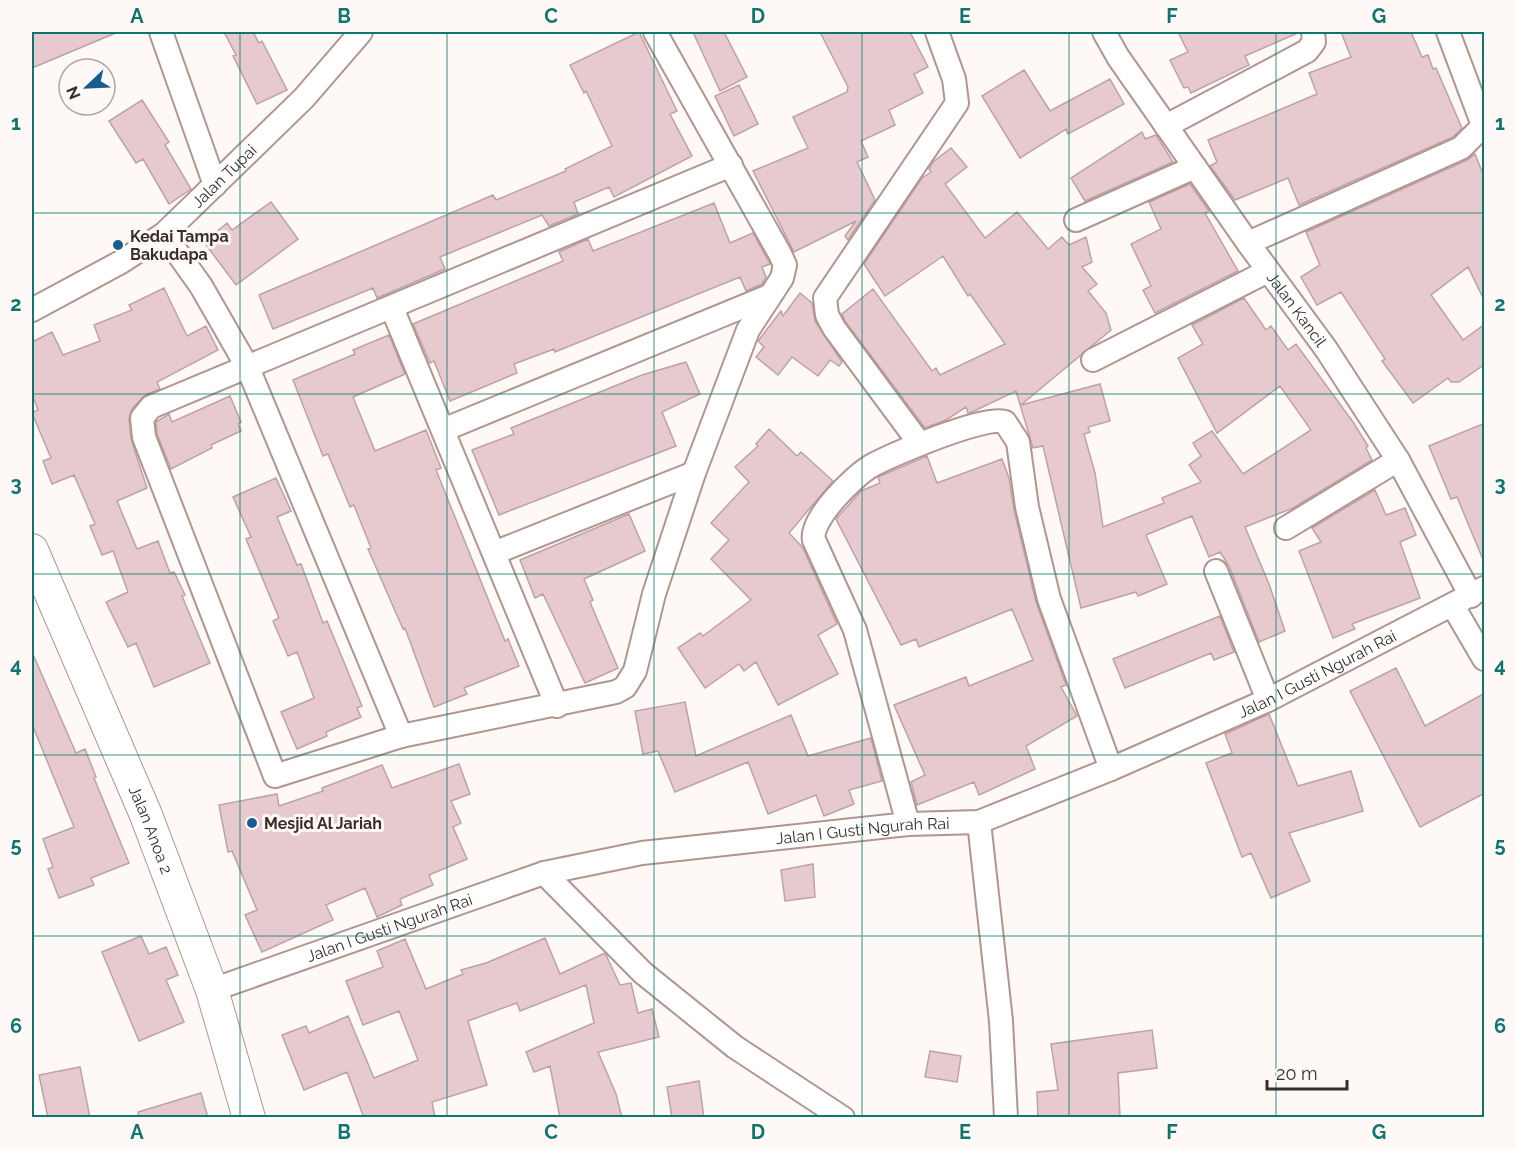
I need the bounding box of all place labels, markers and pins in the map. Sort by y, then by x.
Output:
place label: Kedai Tampa Bakudapa [130,227,229,264]
marker: Kedai Tampa Bakudapa [111,238,125,252]
place label: Mesjid Al Jariah [264,814,382,833]
marker: Mesjid Al Jariah [245,816,259,830]

